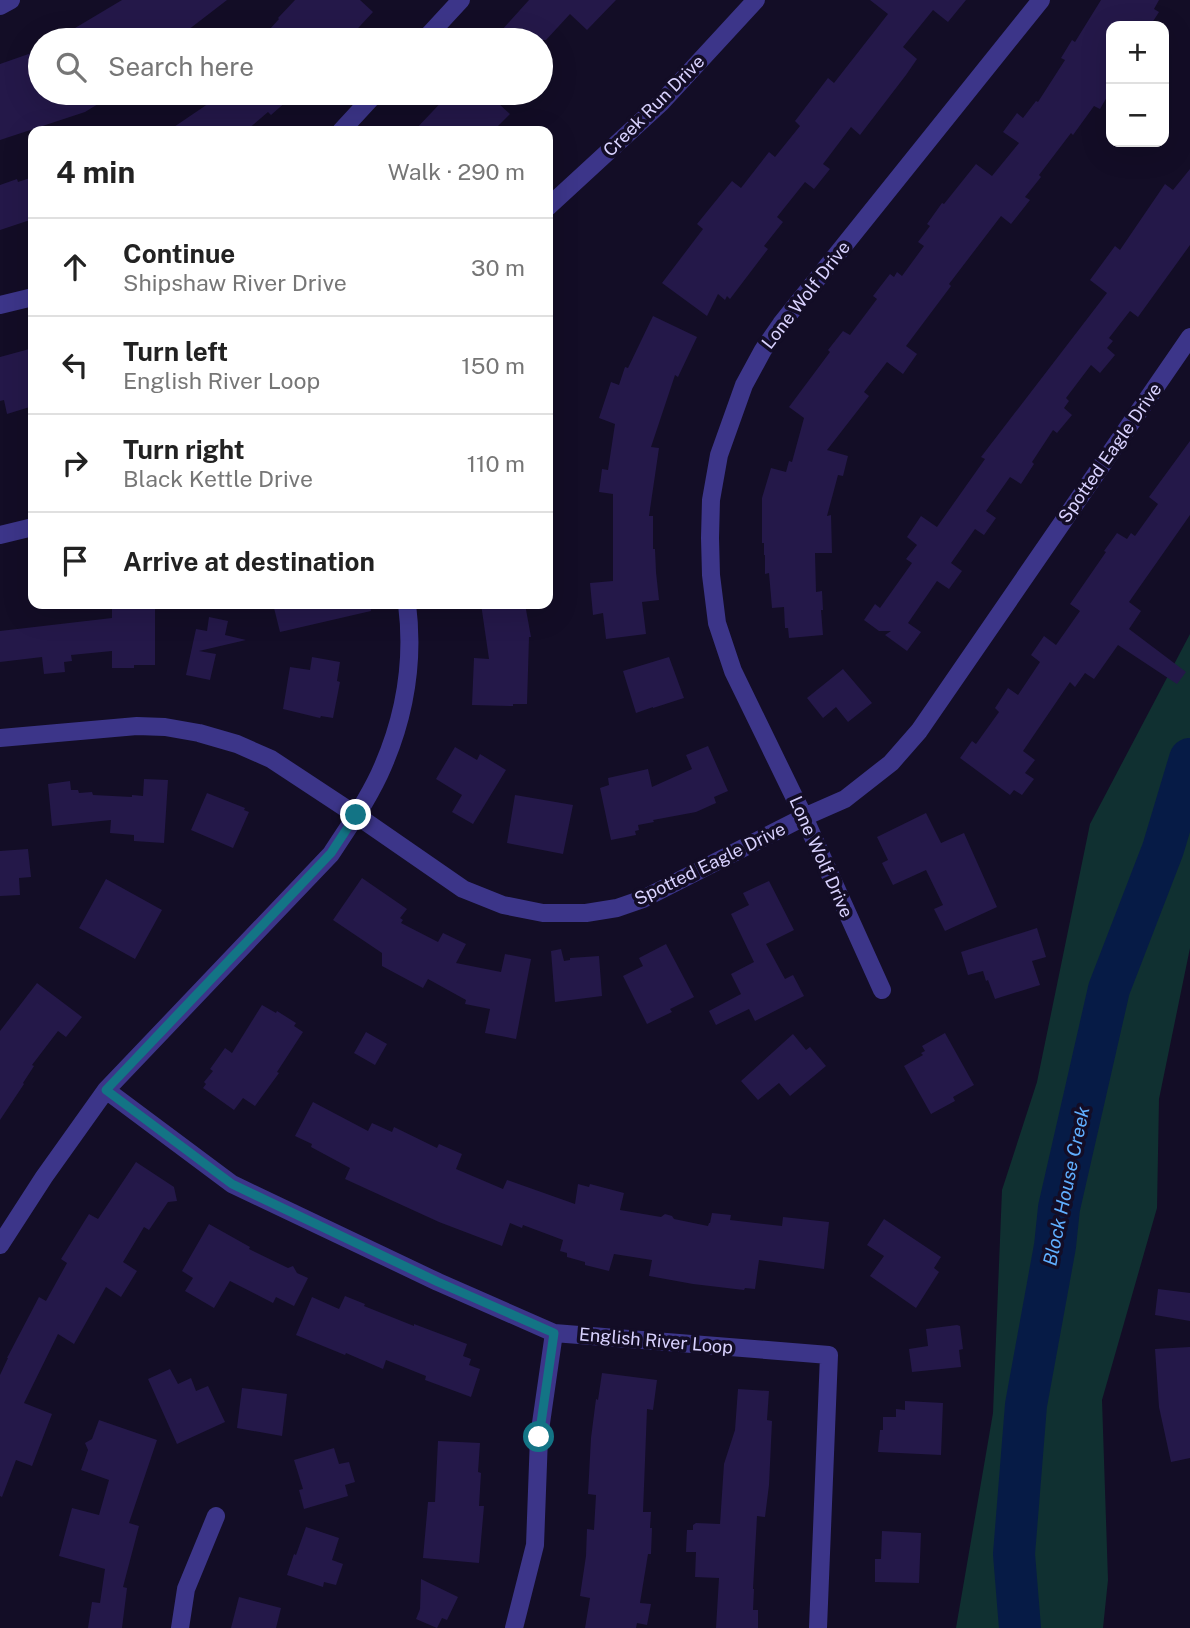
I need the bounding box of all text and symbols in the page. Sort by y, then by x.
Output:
map controls [1106,21,1169,147]
button: + [1106,21,1169,84]
search box [28,28,553,105]
icon: search [52,48,90,86]
text: Search here [108,51,254,82]
street label: Creek Run Drive [599,51,709,161]
button: − [1106,84,1169,147]
text: 4 min [56,154,135,190]
text: Walk · 290 m [388,158,525,185]
street label: Lone Wolf Drive [757,237,854,353]
text: Continue [123,238,235,269]
icon: ahead [56,248,94,286]
text: 30 m [471,254,525,281]
text: Shipshaw River Drive [123,269,347,296]
text: Turn left [123,336,228,367]
icon: left [56,346,94,384]
text: 150 m [461,352,525,379]
text: English River Loop [123,367,320,394]
street label: Spotted Eagle Drive [1054,379,1166,527]
text: Turn right [123,434,245,465]
icon: right [56,444,94,482]
text: 110 m [467,450,525,477]
text: Black Kettle Drive [123,465,313,492]
icon: arrive [56,542,94,580]
text: Arrive at destination [123,546,375,577]
street label: Lone Wolf Drive [785,793,858,921]
route end [340,799,371,830]
street label: Spotted Eagle Drive [631,818,789,909]
water label: Block House Creek [1038,1104,1094,1268]
street label: English River Loop [578,1323,734,1358]
route start [523,1421,554,1452]

